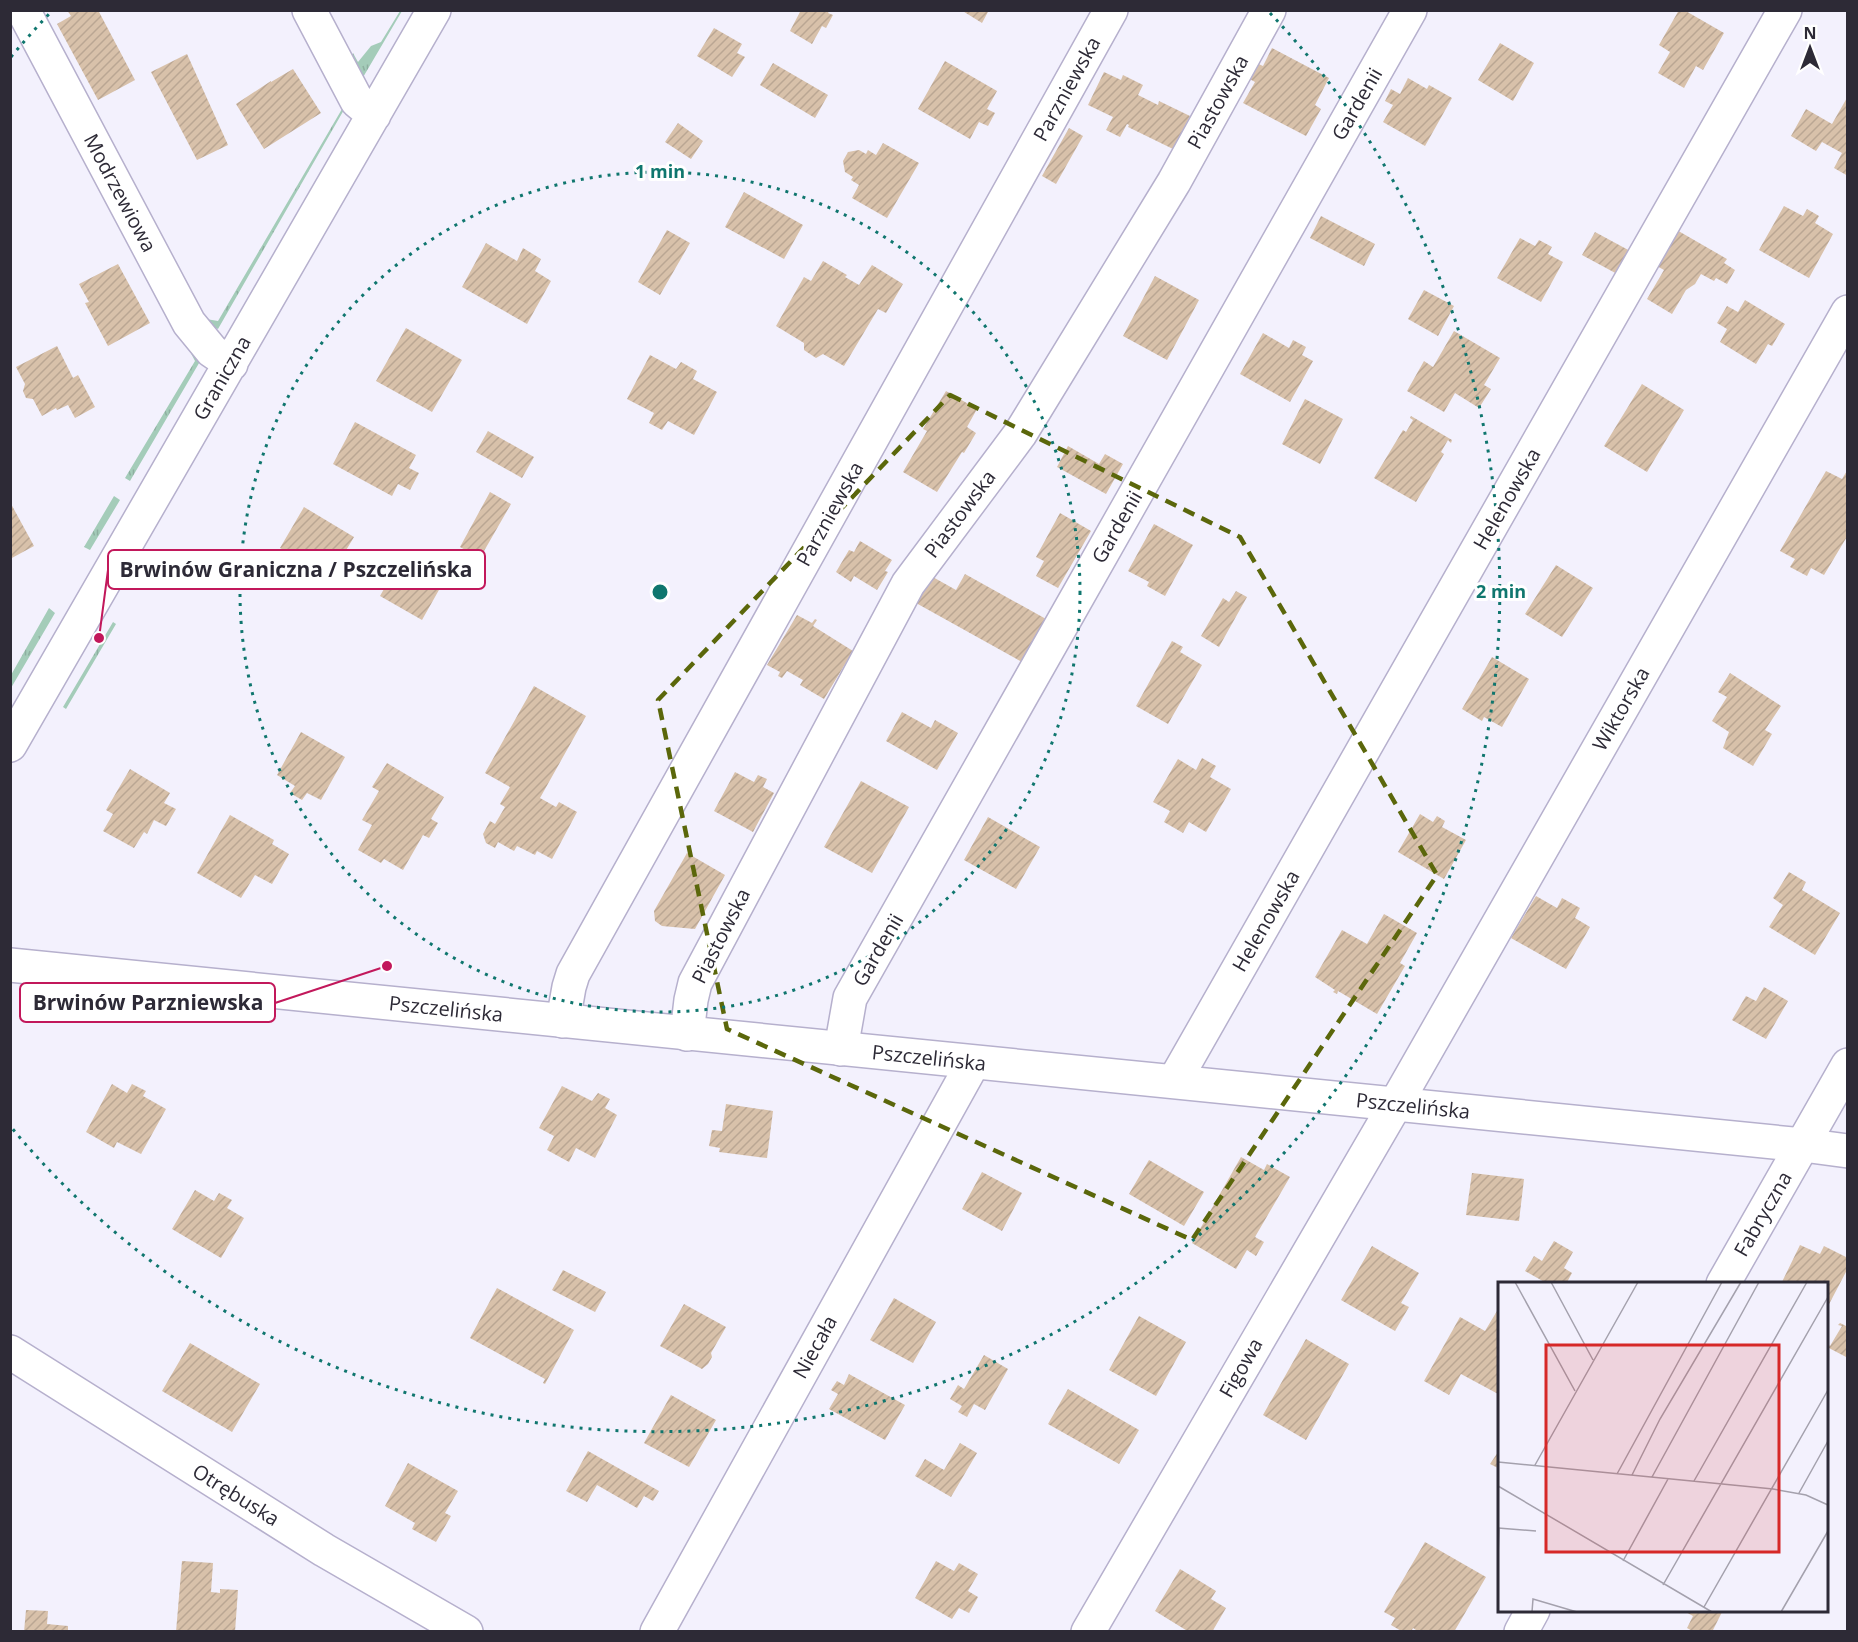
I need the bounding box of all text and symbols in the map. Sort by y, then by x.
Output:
north arrow [1780,18,1840,78]
text: N [1803,22,1817,44]
street label: Parzniewska [1027,32,1106,146]
street label: Piastowska [1181,50,1254,154]
street label: Gardenii [1325,63,1388,145]
street label: Modrzewiowa [78,129,163,257]
text: 1 min [635,159,685,183]
street label: Graniczna [187,331,257,425]
street label: Helenowska [1467,443,1547,555]
street label: Parzniewska [790,457,869,571]
street label: Piastowska [918,464,1002,563]
street label: Gardenii [1085,486,1148,568]
callout: Brwinów Graniczna / Pszczelińska [108,550,485,589]
text: Brwinów Graniczna / Pszczelińska [119,555,473,583]
text: 2 min [1476,579,1526,603]
centre of rings [650,582,670,602]
street label: Wiktorska [1586,662,1655,756]
street label: Helenowska [1226,865,1306,977]
street label: Piastowska [685,884,756,988]
street label: Gardenii [846,909,909,991]
callout: Brwinów Parzniewska [20,983,275,1022]
text: Brwinów Parzniewska [33,988,263,1016]
street label: Pszczelińska [388,989,504,1028]
street label: Pszczelińska [871,1038,987,1077]
street label: Pszczelińska [1355,1086,1471,1125]
street label: Fabryczna [1727,1166,1798,1261]
inset map [1498,1282,1828,1612]
street label: Niecała [786,1310,843,1383]
street label: Figowa [1213,1333,1268,1403]
street label: Otrębuska [188,1457,285,1532]

